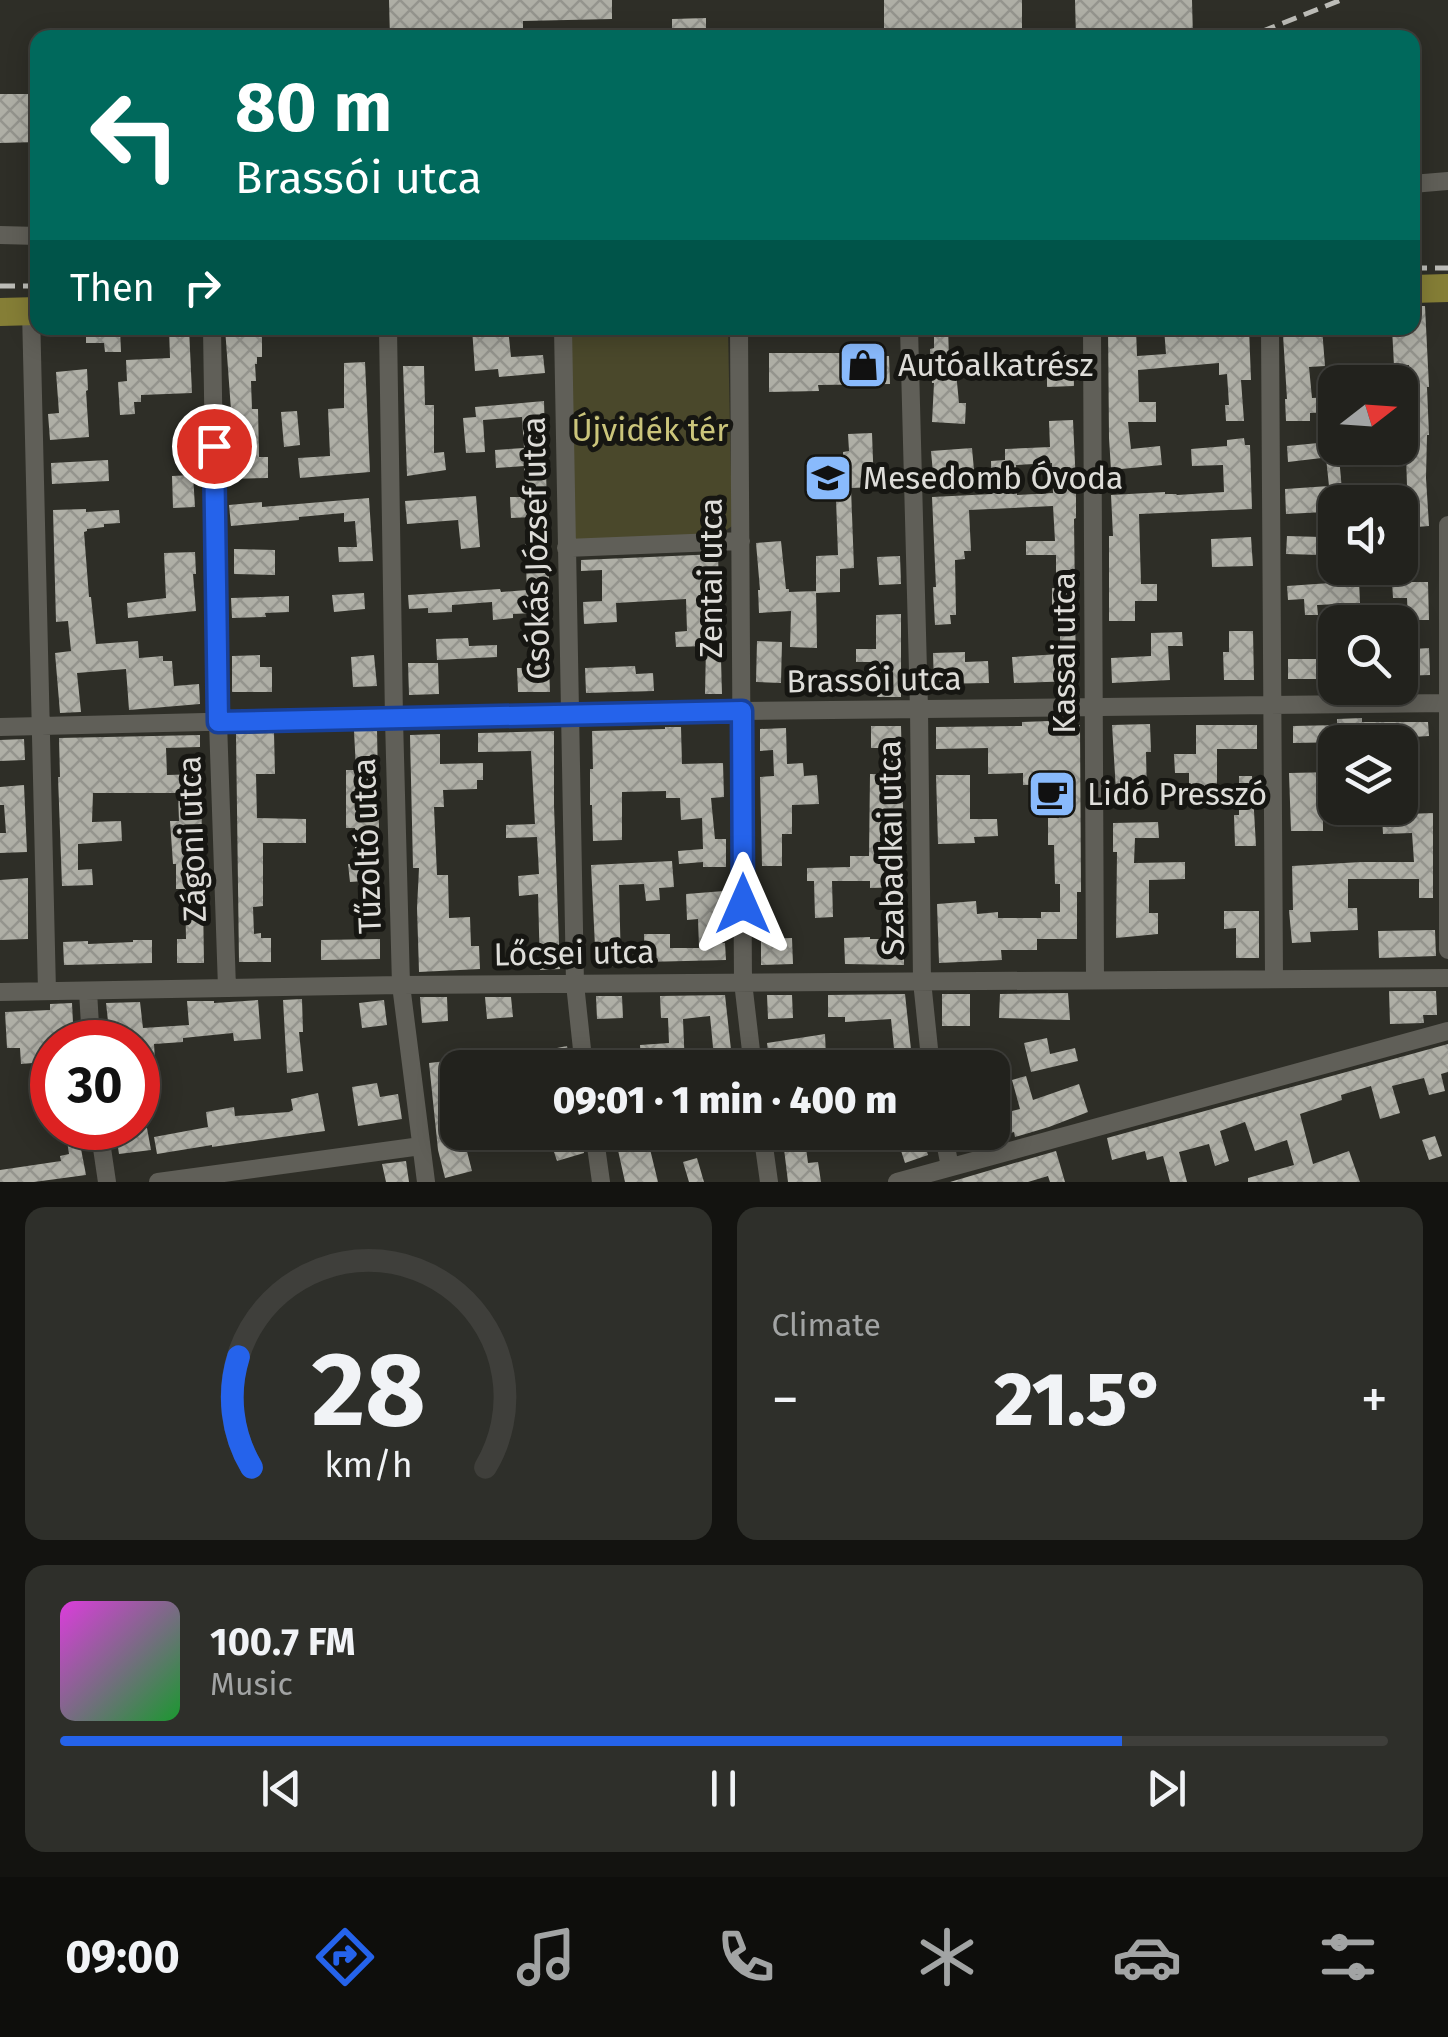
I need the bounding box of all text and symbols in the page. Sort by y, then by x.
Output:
text: 80 m [235,66,392,150]
icon: left [70,70,200,200]
text: Brassói utca [235,151,482,205]
icon: right [175,260,230,315]
text: Then [70,265,155,311]
shop icon: Autóalkatrész [837,339,889,391]
place label: Autóalkatrész [898,346,1094,384]
north arrow [1318,365,1418,465]
map controls [1318,365,1418,825]
pin [172,404,257,489]
park label: Újvidék tér [571,411,729,449]
street label: Csókás József utca [515,416,557,680]
icon: arrive [187,419,242,474]
school or university icon: Mesedomb Óvoda [802,452,854,504]
place label: Mesedomb Óvoda [863,459,1123,497]
button: sound [1318,485,1418,585]
street label: Zentai utca [692,498,730,658]
street label: Kassai utca [1045,572,1083,734]
button: search [1318,605,1418,705]
street label: Brassói utca [786,659,962,701]
button: layers [1318,725,1418,825]
street label: Szabadkai utca [870,740,912,956]
street label: Zágoni utca [170,755,214,923]
street label: Tűzoltó utca [345,757,389,935]
cafe icon: Lidó Presszó [1026,768,1078,820]
place label: Lidó Presszó [1087,775,1267,813]
position arrow [691,852,795,956]
street label: Lőcsei utca [493,933,655,973]
speed limit sign: 30 [30,1020,160,1150]
text: 09:01 · 1 min · 400 m [553,1077,897,1123]
text: Climate [772,1306,881,1344]
text: 28 [311,1328,425,1453]
text: 21.5° [994,1355,1165,1445]
text: − [772,1367,799,1433]
text: + [1361,1367,1388,1433]
text: km/h [324,1444,412,1486]
text: 100.7 FM [210,1619,355,1665]
text: Music [210,1665,293,1703]
icon: previous [254,1761,309,1816]
icon: pause [696,1761,751,1816]
icon: next [1139,1761,1194,1816]
icon: directions [310,1922,380,1992]
icon: music [511,1922,581,1992]
icon: phone [711,1922,781,1992]
icon: climate [912,1922,982,1992]
icon: car [1112,1922,1182,1992]
icon: filters [1313,1922,1383,1992]
text: 09:00 [65,1930,180,1984]

